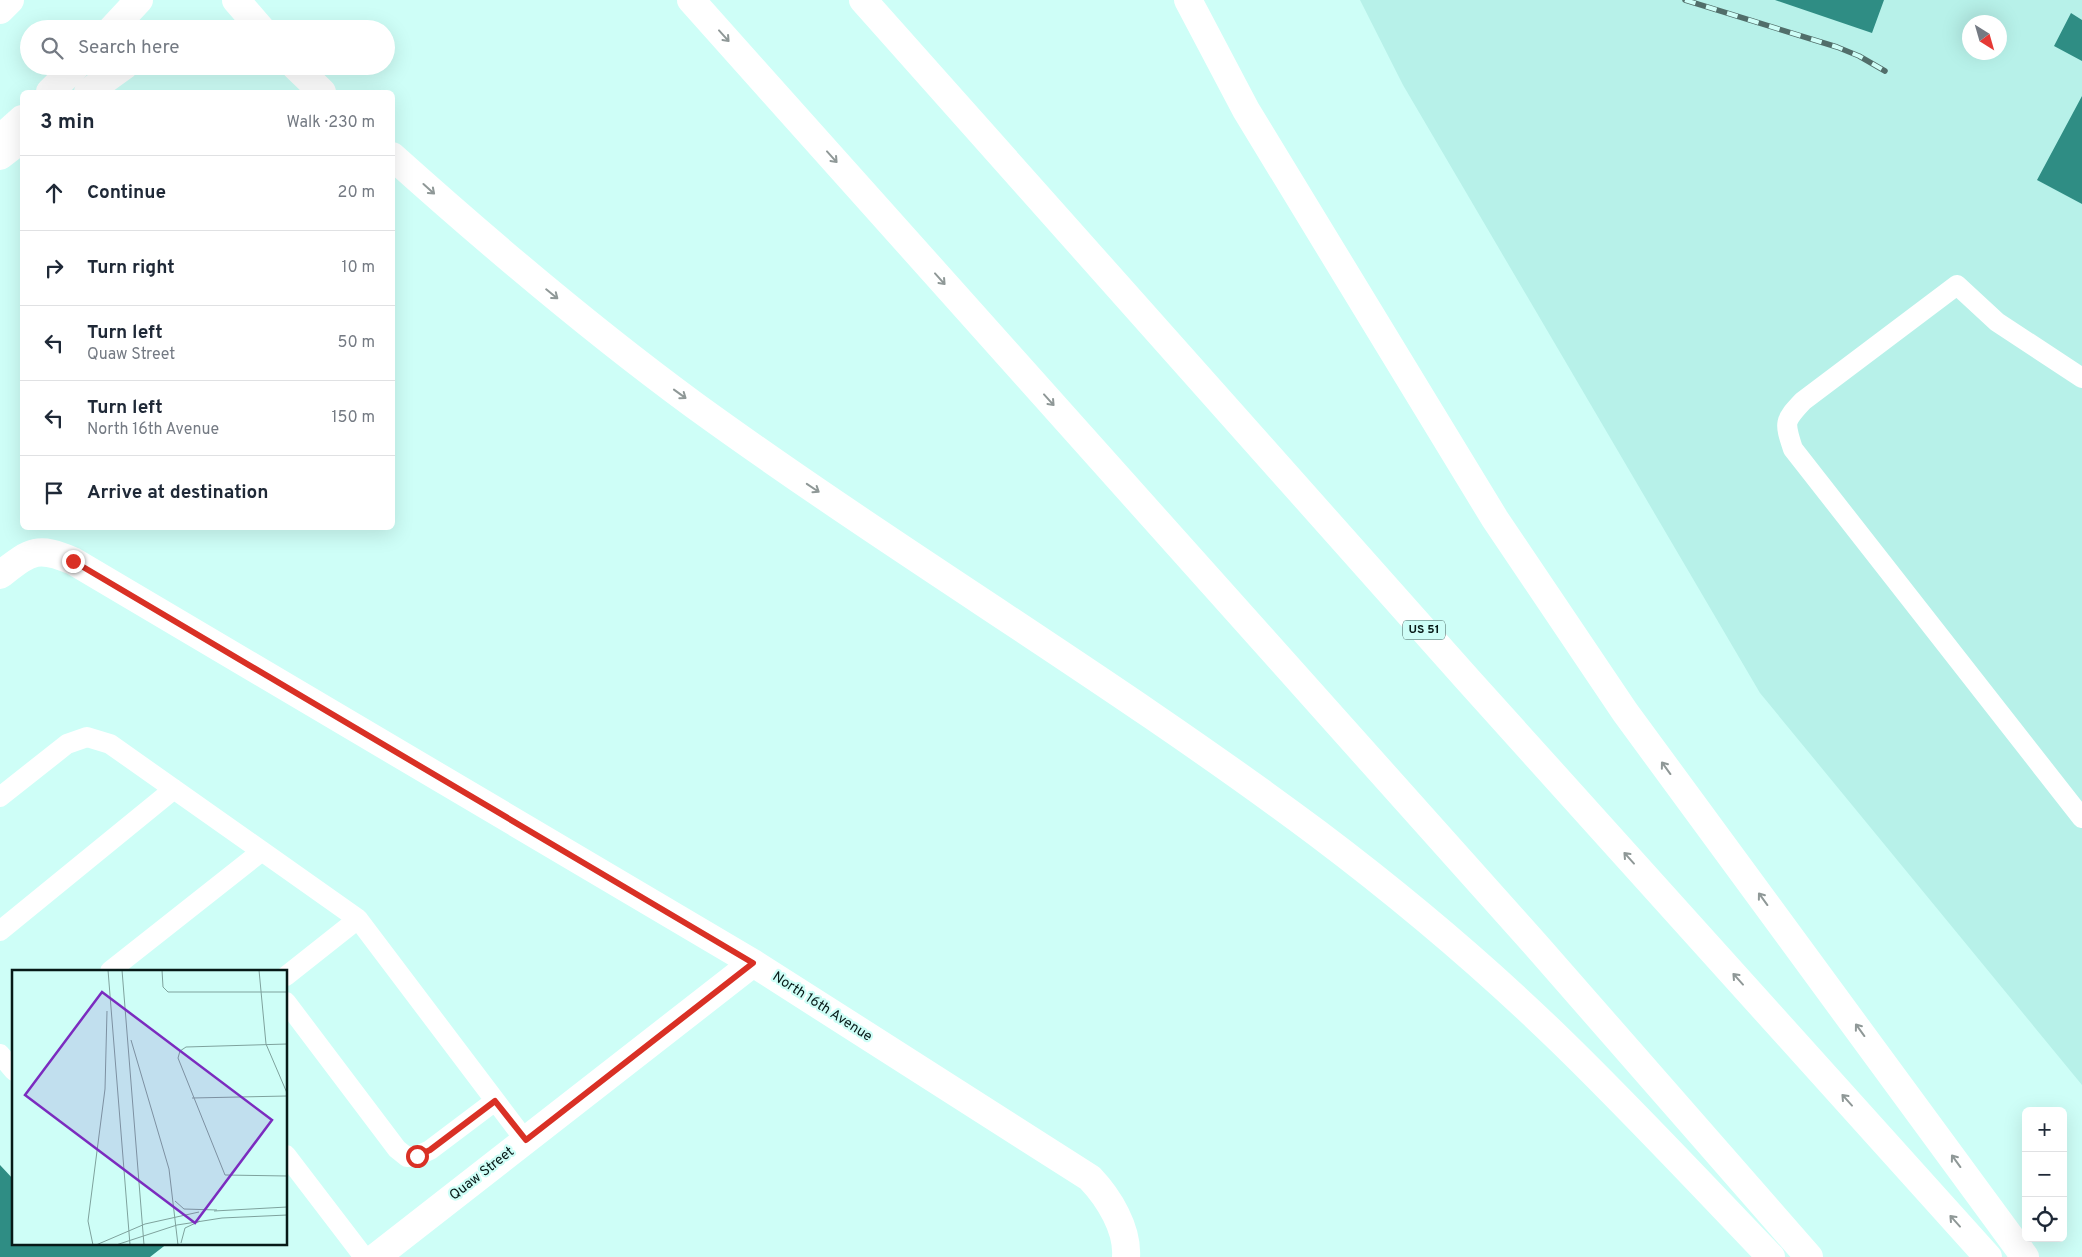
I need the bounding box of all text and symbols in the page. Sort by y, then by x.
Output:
north arrow [1962,15,2007,60]
search box [20,20,395,75]
one-way arrow [718,30,730,43]
icon: search [38,34,66,62]
text: Search here [78,36,180,60]
text: 3 min [40,109,95,136]
text: Walk · 230 m [286,113,375,133]
one-way arrow [826,151,838,164]
icon: ahead [40,179,68,207]
text: Continue [87,181,166,205]
text: 20 m [338,183,375,203]
one-way arrow [422,183,435,195]
icon: right [40,254,68,282]
text: Turn right [87,256,175,280]
text: 10 m [341,258,375,278]
one-way arrow [935,272,946,285]
one-way arrow [546,289,559,300]
text: Turn left [87,321,163,345]
icon: left [40,329,68,357]
text: 50 m [338,333,375,353]
text: Quaw Street [87,345,175,365]
one-way arrow [673,389,686,400]
one-way arrow [1043,393,1055,406]
text: Turn left [87,396,163,420]
icon: left [40,404,68,432]
text: 150 m [332,408,375,428]
text: North 16th Avenue [87,420,219,440]
icon: arrive [40,479,68,507]
text: Arrive at destination [87,481,268,505]
one-way arrow [806,483,820,493]
route end [62,550,85,573]
road number: US 51 [1403,620,1445,640]
one-way arrow [1661,762,1672,775]
one-way arrow [1623,852,1635,865]
one-way arrow [1758,892,1768,906]
street label: North 16th Avenue [769,968,875,1046]
inset map [12,970,288,1244]
one-way arrow [1732,973,1744,986]
one-way arrow [1854,1024,1865,1037]
one-way arrow [1841,1094,1852,1107]
map controls [2022,1107,2067,1242]
button: + [2022,1107,2067,1152]
street label: Quaw Street [446,1144,518,1204]
route start [406,1145,429,1168]
button: − [2022,1152,2067,1197]
one-way arrow [1950,1155,1961,1168]
button: locate [2022,1197,2067,1242]
one-way arrow [1949,1214,1961,1227]

